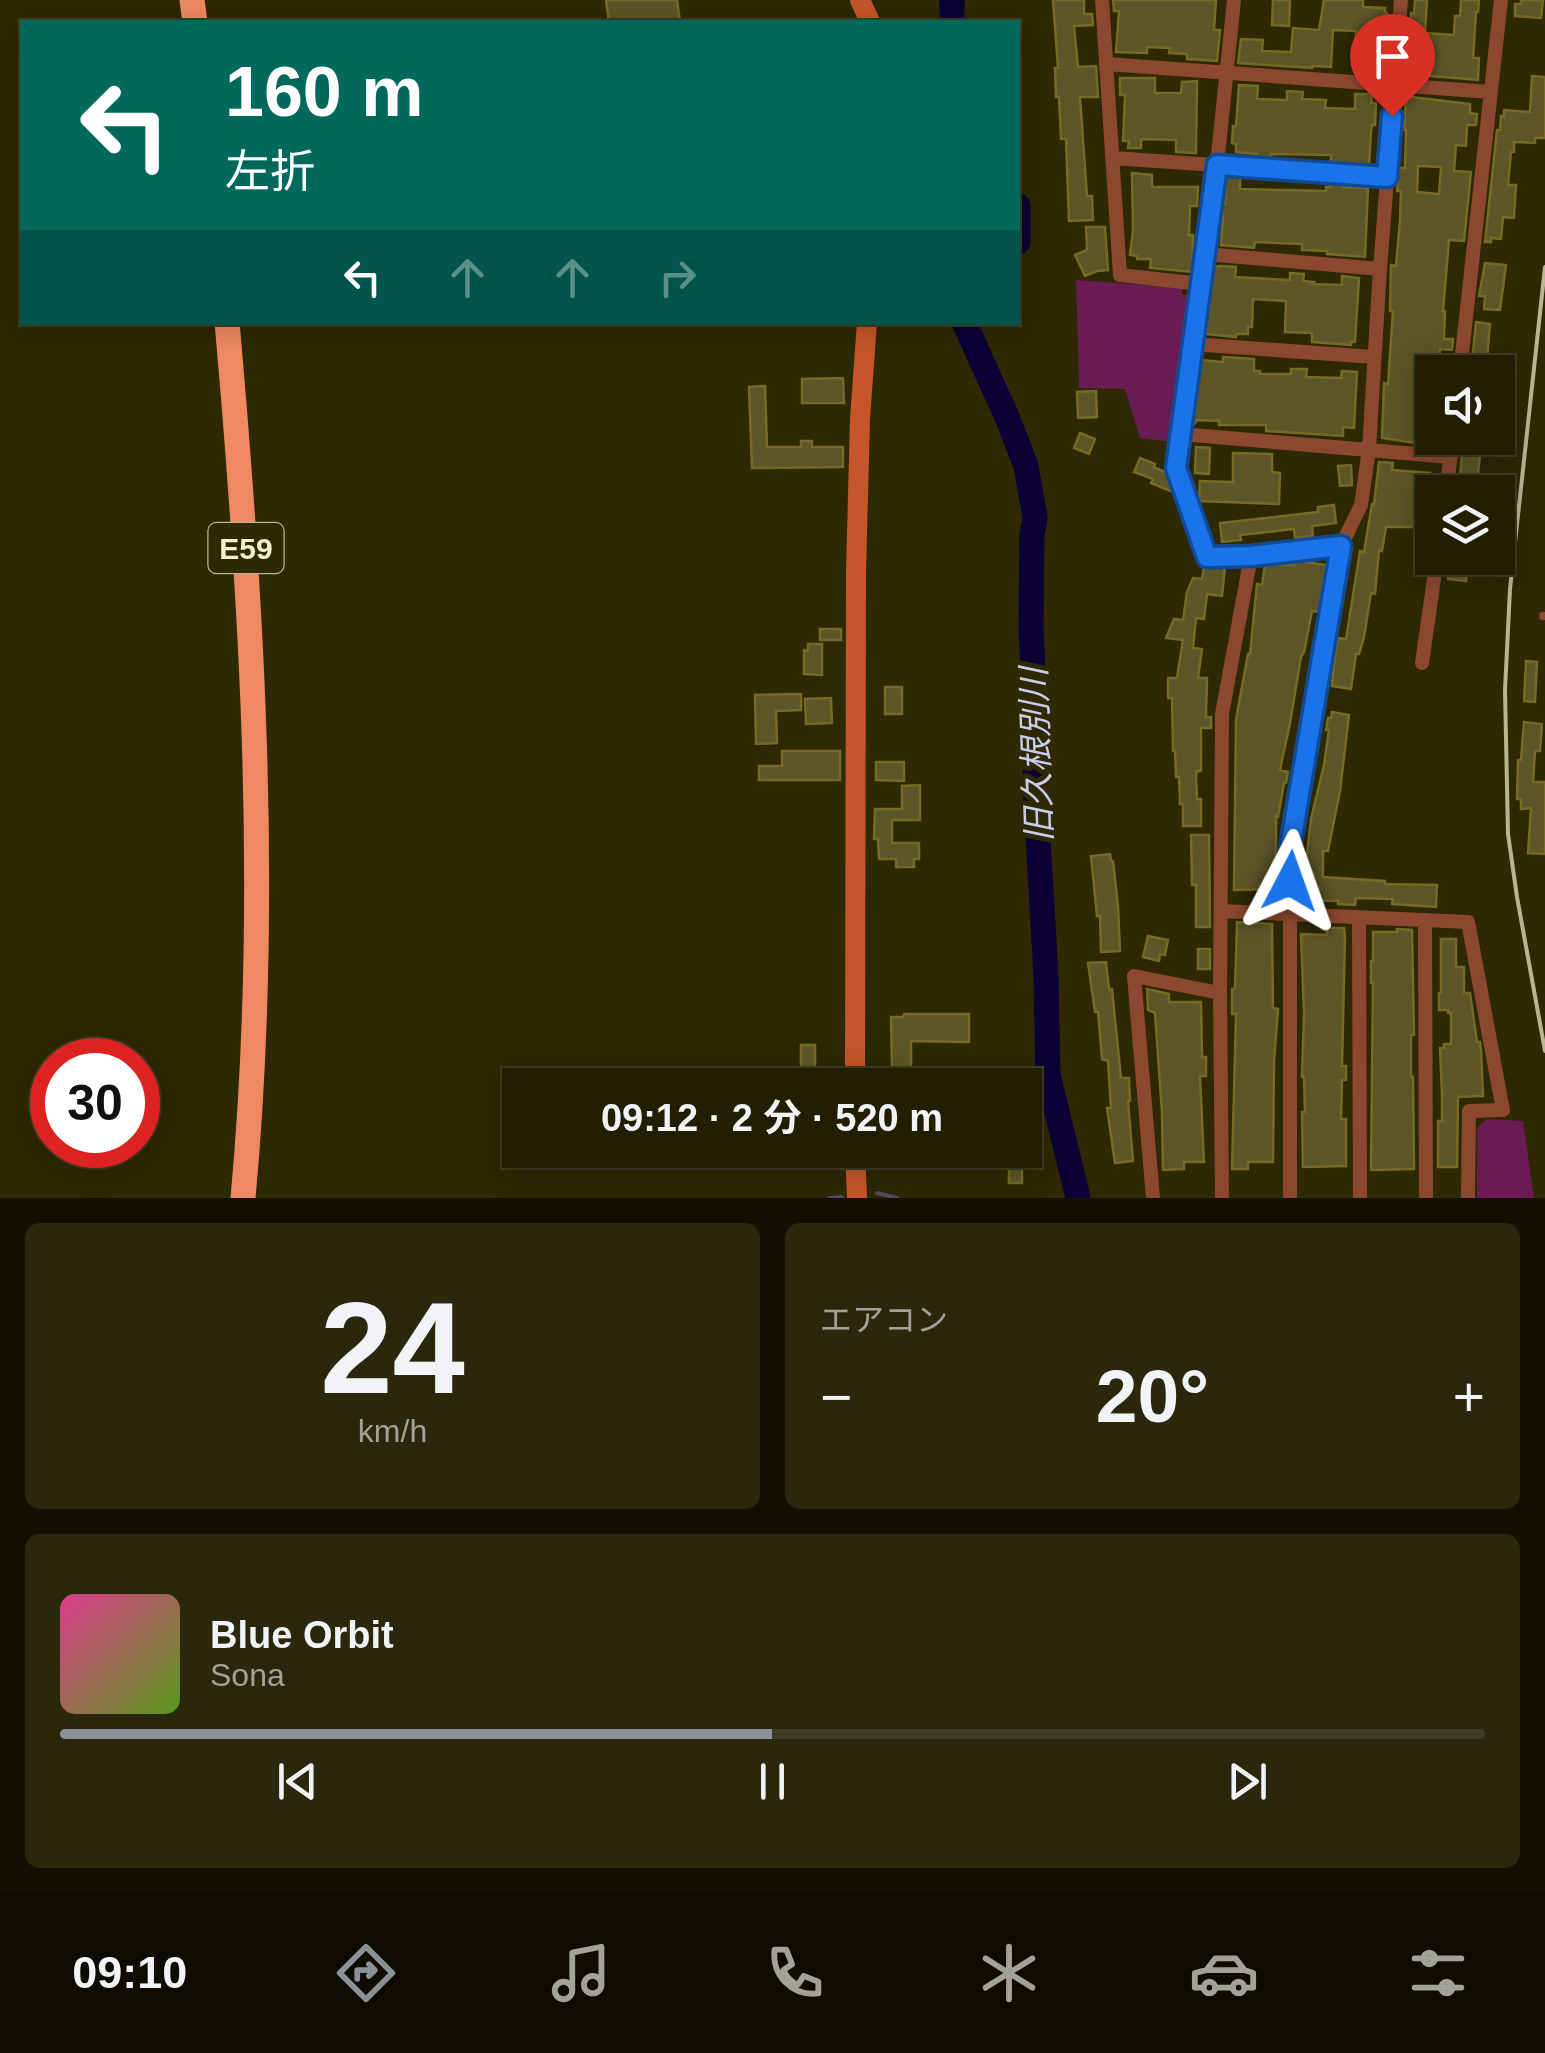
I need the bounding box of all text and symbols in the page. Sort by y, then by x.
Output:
pin [1350,14,1435,117]
icon: arrive [1365,29,1420,84]
text: 160 m [225,53,423,131]
icon: left [60,60,190,190]
text: 左折 [225,146,315,197]
icon: left [335,250,390,305]
icon: ahead [440,250,495,305]
icon: ahead [545,250,600,305]
icon: right [650,250,705,305]
map controls [1415,355,1515,575]
button: sound [1415,355,1515,455]
button: layers [1415,475,1515,575]
road number: E59 [208,523,284,573]
water label: 旧久根別川 [1013,663,1059,843]
position arrow [1238,829,1342,933]
speed limit sign: 30 [30,1038,160,1168]
text: 09:12 · 2 分 · 520 m [601,1097,943,1139]
text: 24 [320,1275,465,1421]
text: エアコン [820,1302,948,1338]
text: 20° [1096,1354,1209,1438]
text: − [820,1366,852,1428]
text: + [1453,1366,1485,1428]
text: km/h [358,1413,427,1449]
text: Blue Orbit [210,1614,394,1656]
text: Sona [210,1657,285,1693]
icon: previous [270,1754,325,1809]
icon: pause [745,1754,800,1809]
icon: next [1220,1754,1275,1809]
icon: directions [331,1938,401,2008]
icon: music [546,1938,616,2008]
icon: phone [760,1938,830,2008]
icon: climate [974,1938,1044,2008]
icon: car [1189,1938,1259,2008]
icon: filters [1403,1938,1473,2008]
text: 09:10 [72,1947,187,1998]

